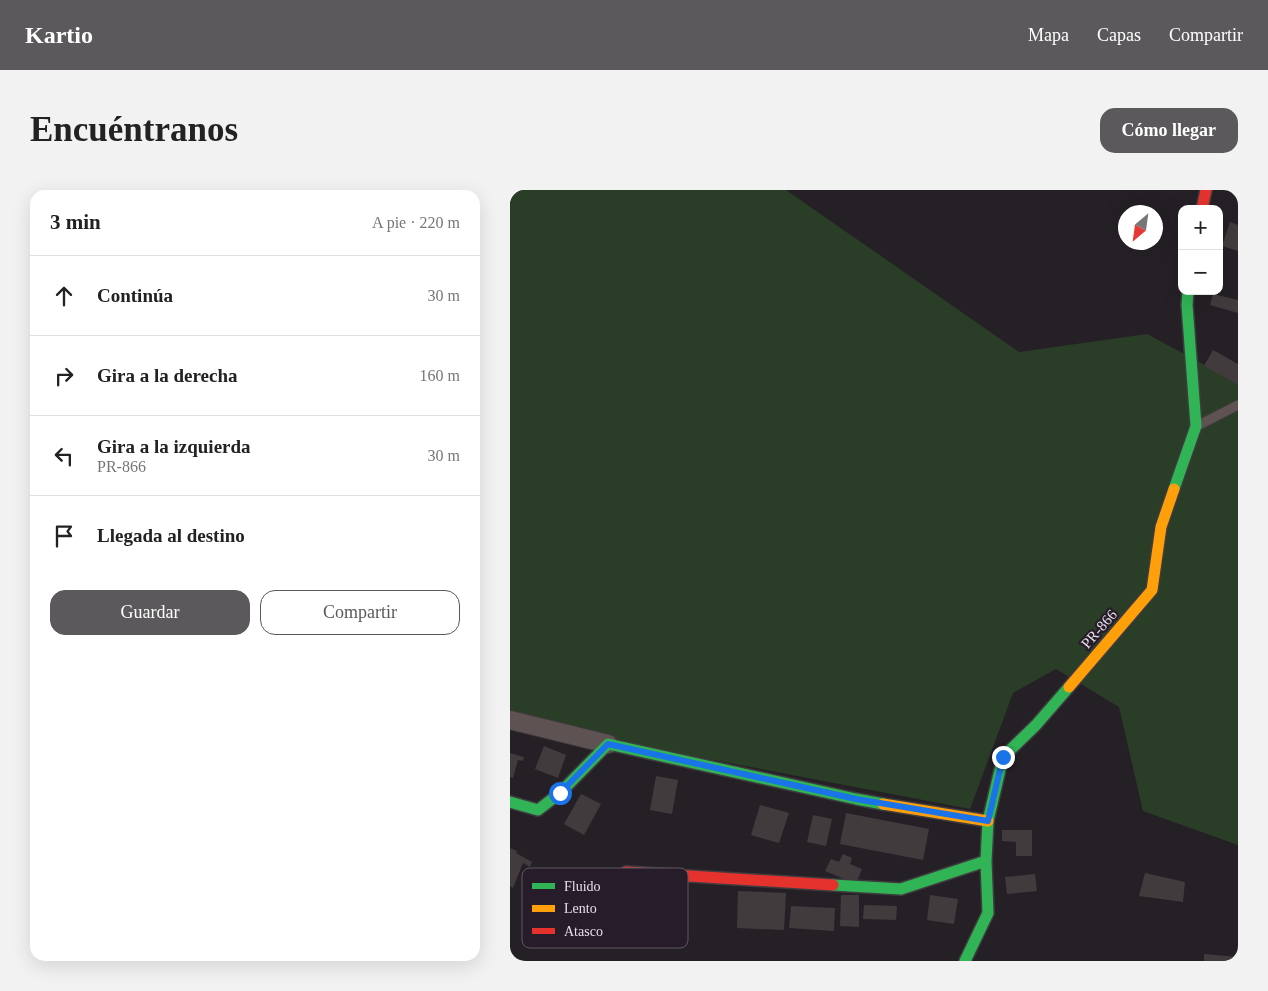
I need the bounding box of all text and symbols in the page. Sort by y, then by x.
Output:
text: Kartio [25,22,93,48]
text: Mapa [1028,25,1069,45]
text: Capas [1097,25,1141,45]
text: Compartir [1169,25,1243,45]
button: Cómo llegar [1100,108,1238,153]
text: Encuéntranos [30,110,238,149]
north arrow [1118,205,1163,250]
map controls [1178,205,1223,295]
button: + [1178,205,1223,250]
text: 3 min [50,210,101,234]
text: A pie · 220 m [372,214,460,231]
button: − [1178,250,1223,295]
icon: ahead [50,282,78,310]
text: Continúa [97,285,173,306]
text: 30 m [428,287,460,304]
icon: right [50,362,78,390]
text: Gira a la derecha [97,365,238,386]
text: 160 m [420,367,460,384]
text: Gira a la izquierda [97,436,251,457]
icon: left [50,442,78,470]
text: 30 m [428,447,460,464]
text: PR-866 [97,458,146,475]
icon: arrive [50,522,78,550]
text: Llegada al destino [97,525,245,546]
button: Guardar [50,590,250,635]
button: Compartir [260,590,460,635]
street label: PR-866 [1078,606,1120,652]
route end [992,746,1015,769]
route start [549,782,572,805]
legend [522,868,688,948]
text: Fluido [564,879,601,894]
text: Lento [564,901,597,916]
text: Atasco [564,924,603,939]

